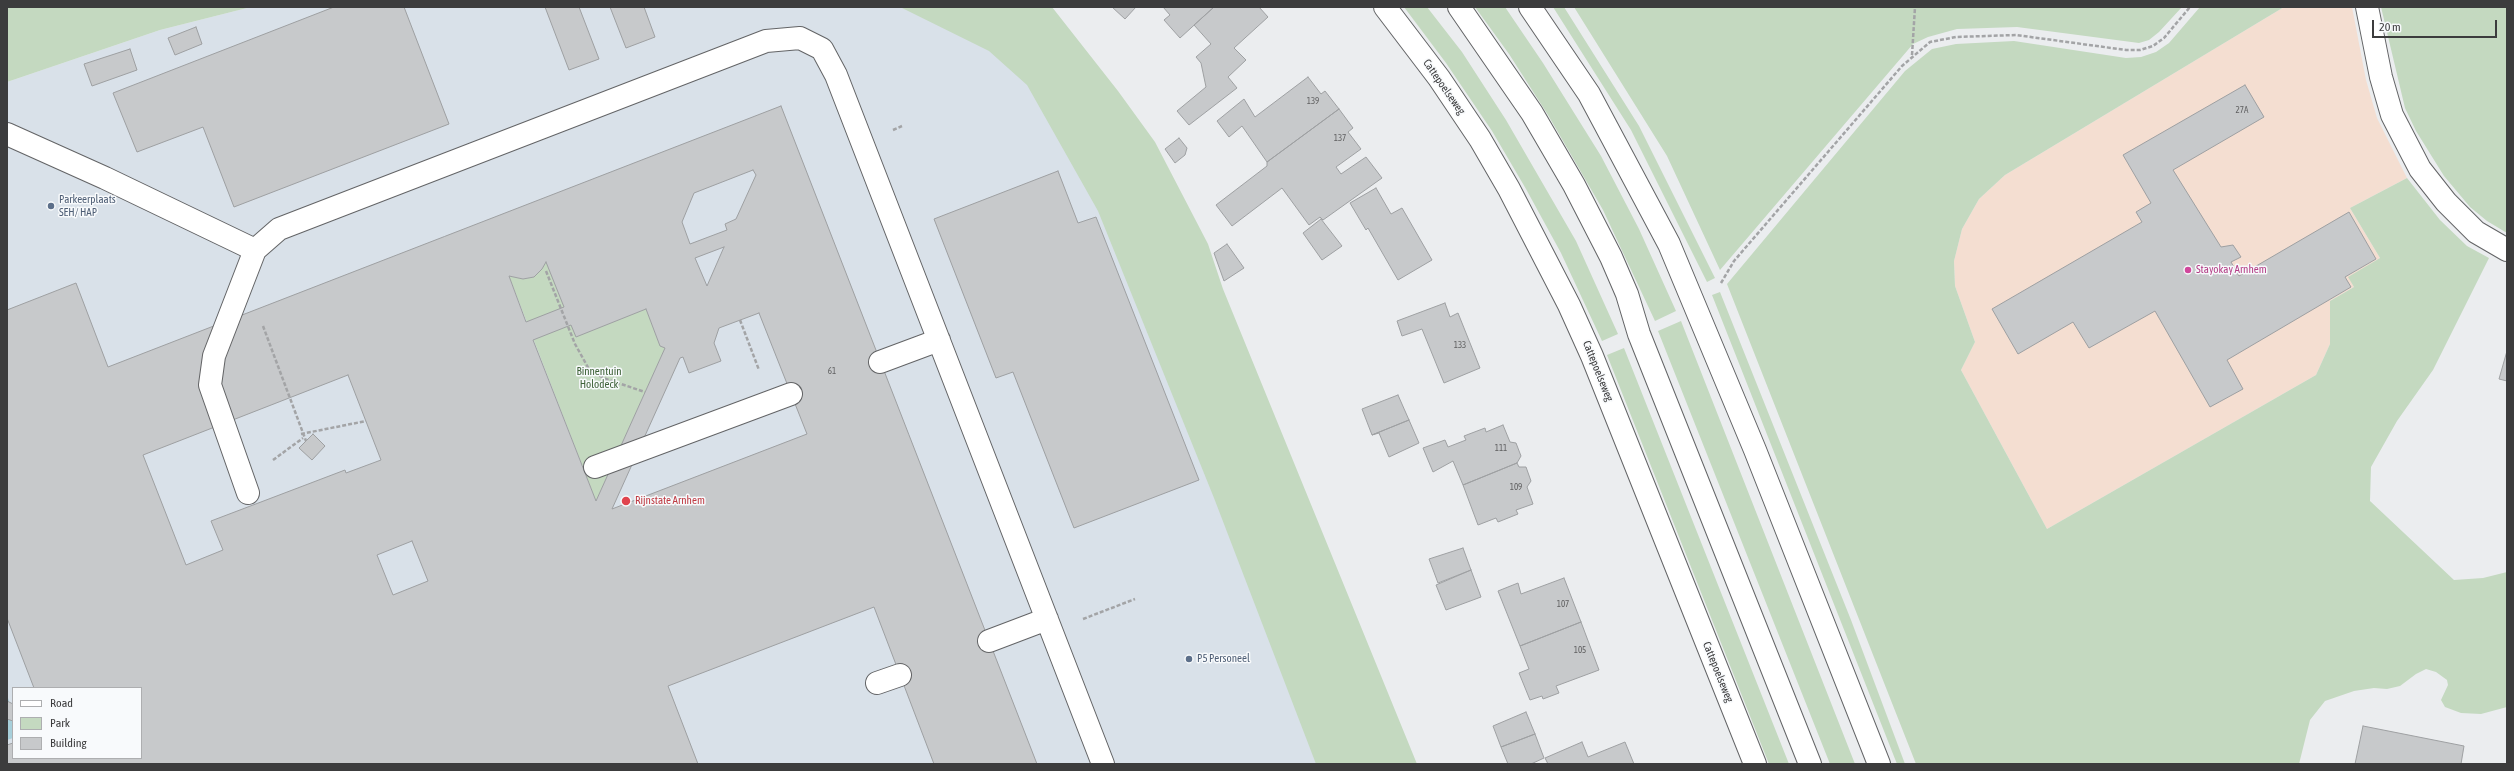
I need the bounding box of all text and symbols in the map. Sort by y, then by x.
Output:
scale bar [2374,12,2499,38]
text: 20 m [2379,20,2401,34]
street label: Cattepoelseweg [1420,57,1468,117]
house number: 139 [1307,96,1319,106]
house number: 27A [2236,105,2248,115]
house number: 137 [1334,133,1346,143]
place label: Parkeerplaats SEH/ HAP [59,193,116,219]
marker: Parkeerplaats SEH/ HAP [46,201,56,211]
place label: Stayokay Arnhem [2196,263,2267,277]
marker: Stayokay Arnhem [2183,265,2193,275]
street label: Cattepoelseweg [1580,339,1616,403]
house number: 133 [1454,340,1466,350]
park label: Binnentuin Holodeck [576,365,622,391]
house number: 61 [828,366,836,376]
house number: 111 [1495,443,1507,453]
house number: 109 [1510,482,1522,492]
place label: Rijnstate Arnhem [635,494,705,508]
marker: Rijnstate Arnhem [620,495,632,507]
house number: 107 [1557,599,1569,609]
street label: Cattepoelseweg [1700,640,1736,704]
house number: 105 [1574,645,1586,655]
place label: P5 Personeel [1197,652,1250,666]
marker: P5 Personeel [1184,654,1194,664]
legend [12,687,142,759]
text: Road [50,696,73,710]
text: Park [50,716,70,730]
text: Building [50,736,87,750]

